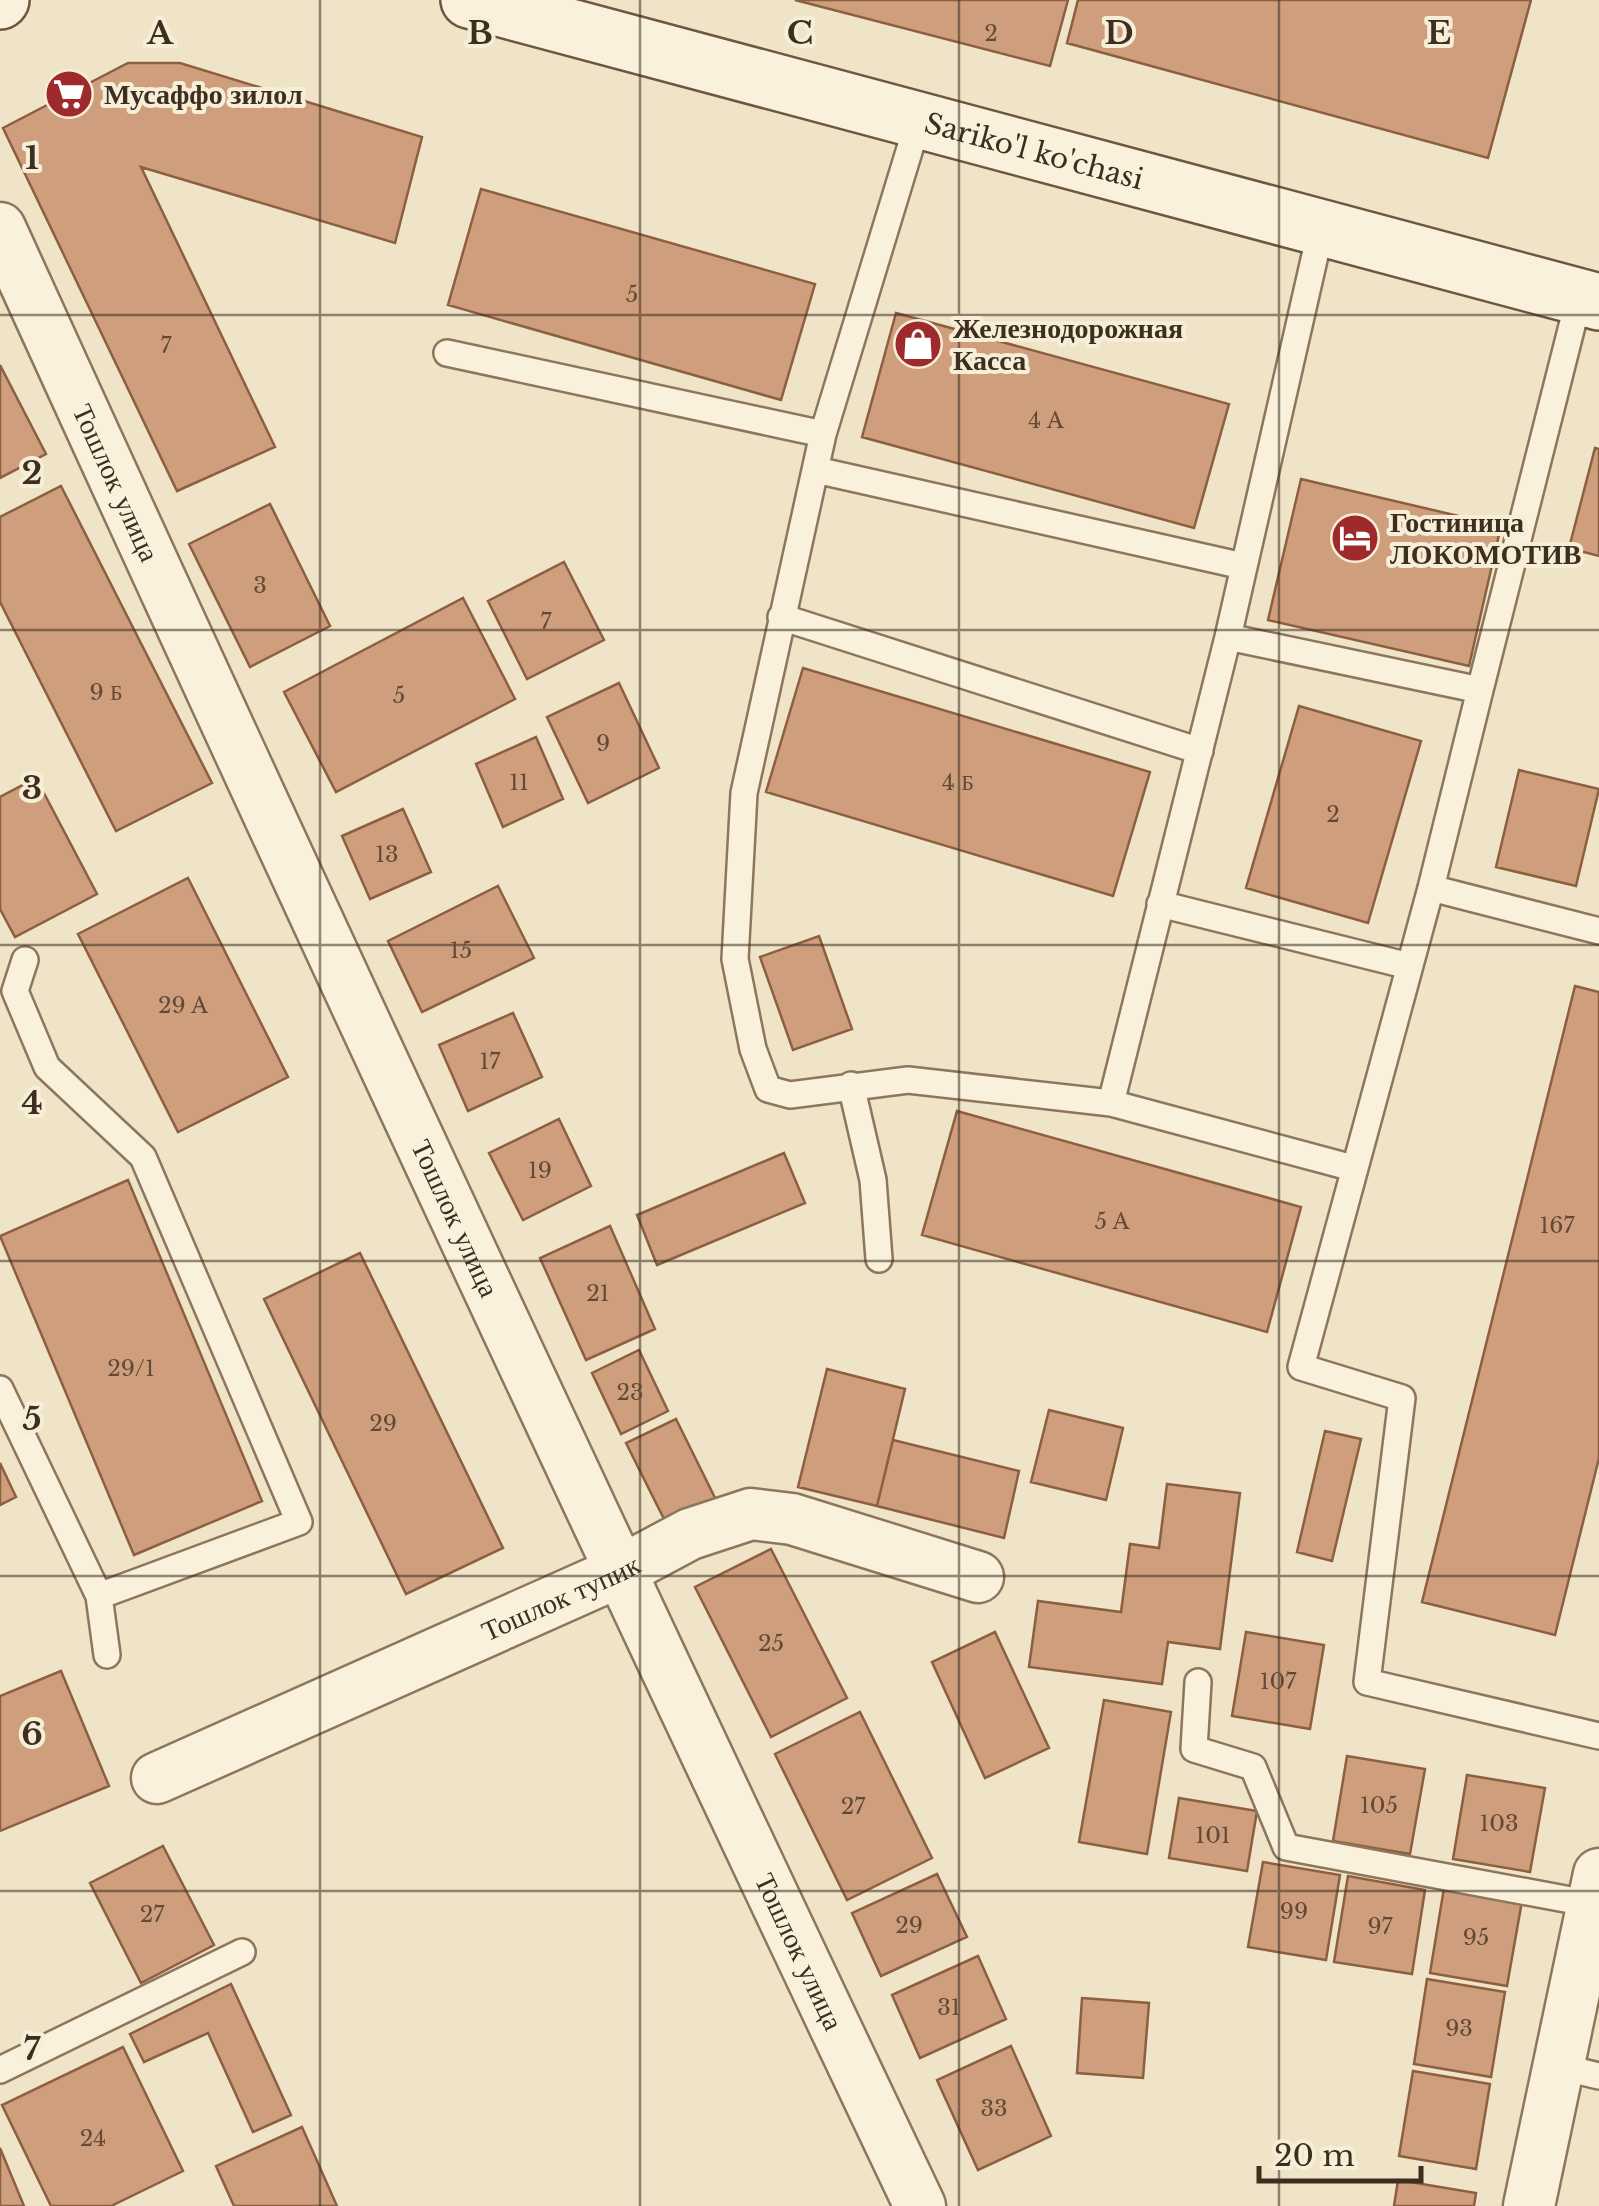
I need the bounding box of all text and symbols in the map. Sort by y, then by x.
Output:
text: A [146,13,174,53]
text: B [467,13,493,53]
text: C [787,13,813,53]
text: D [1104,13,1134,53]
text: E [1427,13,1451,53]
house number: 2 [984,20,998,47]
supermarket icon: Мусаффо зилол [43,68,95,120]
place label: Мусаффо зилол [104,77,303,112]
street label: Sariko'l ko'chasi [921,106,1147,197]
text: 1 [25,138,39,178]
house number: 5 [626,281,638,308]
place label: Железнодорожная Касса [953,311,1183,378]
shop icon: Железнодорожная Касса [892,318,944,370]
house number: 7 [160,332,172,359]
street label: Тошлок улица [65,399,167,568]
house number: 4 A [1028,407,1065,434]
text: 2 [22,453,42,493]
place label: Гостиница ЛОКОМОТИВ [1390,505,1581,572]
hotel icon: Гостиница ЛОКОМОТИВ [1329,512,1381,564]
house number: 3 [253,572,267,599]
house number: 7 [540,608,552,635]
house number: 9 Б [89,679,123,706]
house number: 5 [393,682,405,709]
house number: 9 [596,730,610,757]
text: 3 [22,768,42,808]
house number: 11 [509,769,529,796]
house number: 4 Б [942,769,974,796]
house number: 2 [1326,801,1340,828]
house number: 13 [375,841,399,868]
house number: 15 [450,937,472,964]
house number: 29 A [158,992,209,1019]
house number: 17 [480,1048,501,1075]
text: 4 [21,1083,43,1123]
street label: Тошлок улица [404,1134,507,1303]
house number: 19 [528,1157,552,1184]
house number: 5 A [1095,1208,1130,1235]
house number: 167 [1539,1212,1575,1239]
house number: 21 [586,1280,610,1307]
house number: 29/1 [107,1355,155,1382]
house number: 23 [616,1379,644,1406]
text: 5 [22,1399,42,1439]
house number: 29 [369,1410,397,1437]
street label: Тошлок тупик [476,1547,646,1649]
house number: 25 [758,1630,784,1657]
house number: 107 [1260,1668,1297,1695]
text: 6 [21,1714,43,1754]
house number: 105 [1360,1792,1398,1819]
house number: 27 [841,1793,866,1820]
house number: 103 [1479,1810,1519,1837]
house number: 101 [1195,1822,1231,1849]
street label: Тошлок улица [747,1868,851,2036]
house number: 99 [1280,1898,1308,1925]
house number: 27 [140,1901,165,1928]
house number: 29 [895,1912,923,1939]
house number: 97 [1367,1913,1394,1940]
house number: 95 [1463,1924,1489,1951]
house number: 31 [937,1994,961,2021]
house number: 93 [1445,2015,1473,2042]
text: 7 [24,2029,41,2069]
house number: 33 [980,2095,1008,2122]
scale bar [1259,2121,1422,2183]
house number: 24 [80,2125,106,2152]
text: 20 m [1274,2137,1355,2174]

